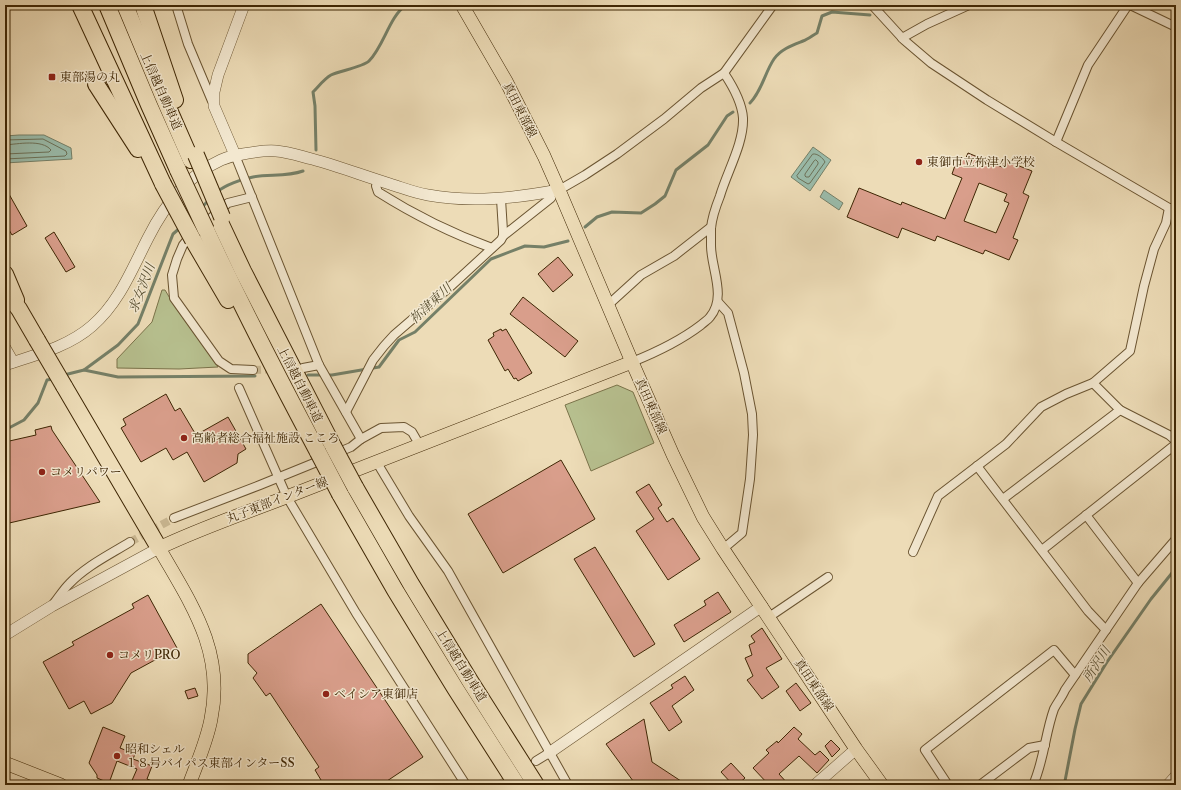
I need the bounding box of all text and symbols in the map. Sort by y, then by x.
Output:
street label: 上信越自動車道 [138,49,185,132]
place label: 東部湯の丸 [60,69,120,84]
marker: 東部湯の丸 [47,72,57,82]
street label: 真田東部線 [500,80,541,140]
place label: 東御市立祢津小学校 [927,154,1035,169]
marker: 東御市立祢津小学校 [914,157,924,167]
water label: 求女沢川 [124,259,159,315]
water label: 祢津東川 [406,278,456,327]
street label: 上信越自動車道 [275,343,326,425]
street label: 真田東部線 [632,375,671,436]
place label: 高齢者総合福祉施設 こころ [192,430,339,445]
marker: 高齢者総合福祉施設 こころ [179,433,189,443]
place label: コメリパワー [50,464,122,479]
marker: コメリパワー [37,467,47,477]
street label: 丸子東部インター線 [224,473,330,526]
street label: 上信越自動車道 [433,625,490,704]
water label: 所沢川 [1079,642,1114,685]
place label: コメリPRO [118,647,180,662]
marker: コメリPRO [105,650,115,660]
street label: 真田東部線 [791,656,837,714]
place label: ベイシア東御店 [334,686,418,701]
marker: ベイシア東御店 [321,689,331,699]
place label: 昭和シェル １８号バイパス東部インターSS [125,741,295,770]
marker: 昭和シェル １８号バイパス東部インターSS [112,751,122,761]

